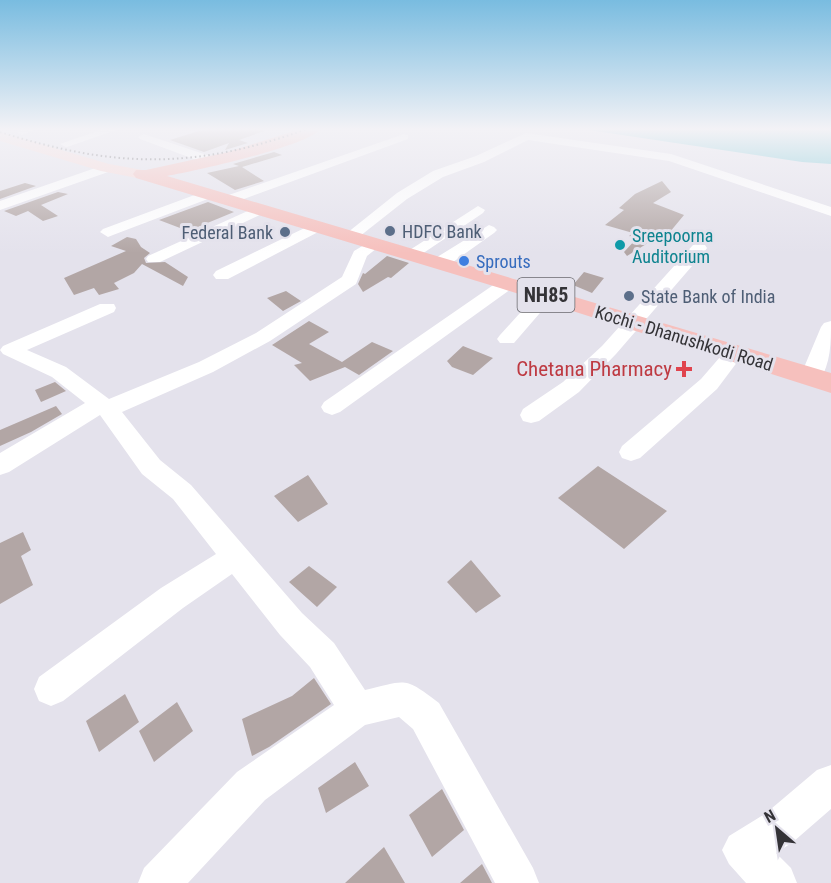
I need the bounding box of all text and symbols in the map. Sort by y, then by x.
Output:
place label: HDFC Bank [402,221,482,242]
place label: Federal Bank [181,222,273,243]
marker: HDFC Bank [383,224,397,238]
marker: Federal Bank [278,225,292,239]
place label: Sreepoorna Auditorium [632,225,713,267]
marker: Sreepoorna Auditorium [613,238,627,252]
place label: Sprouts [476,251,531,272]
marker: Sprouts [457,254,471,268]
road number: NH85 [518,278,574,312]
place label: State Bank of India [641,286,775,307]
marker: State Bank of India [622,289,636,303]
street label: Kochi - Dhanushkodi Road [593,301,775,375]
place label: Chetana Pharmacy [516,357,672,381]
marker: Chetana Pharmacy [677,362,691,376]
north arrow [747,799,807,859]
text: N [761,806,779,827]

